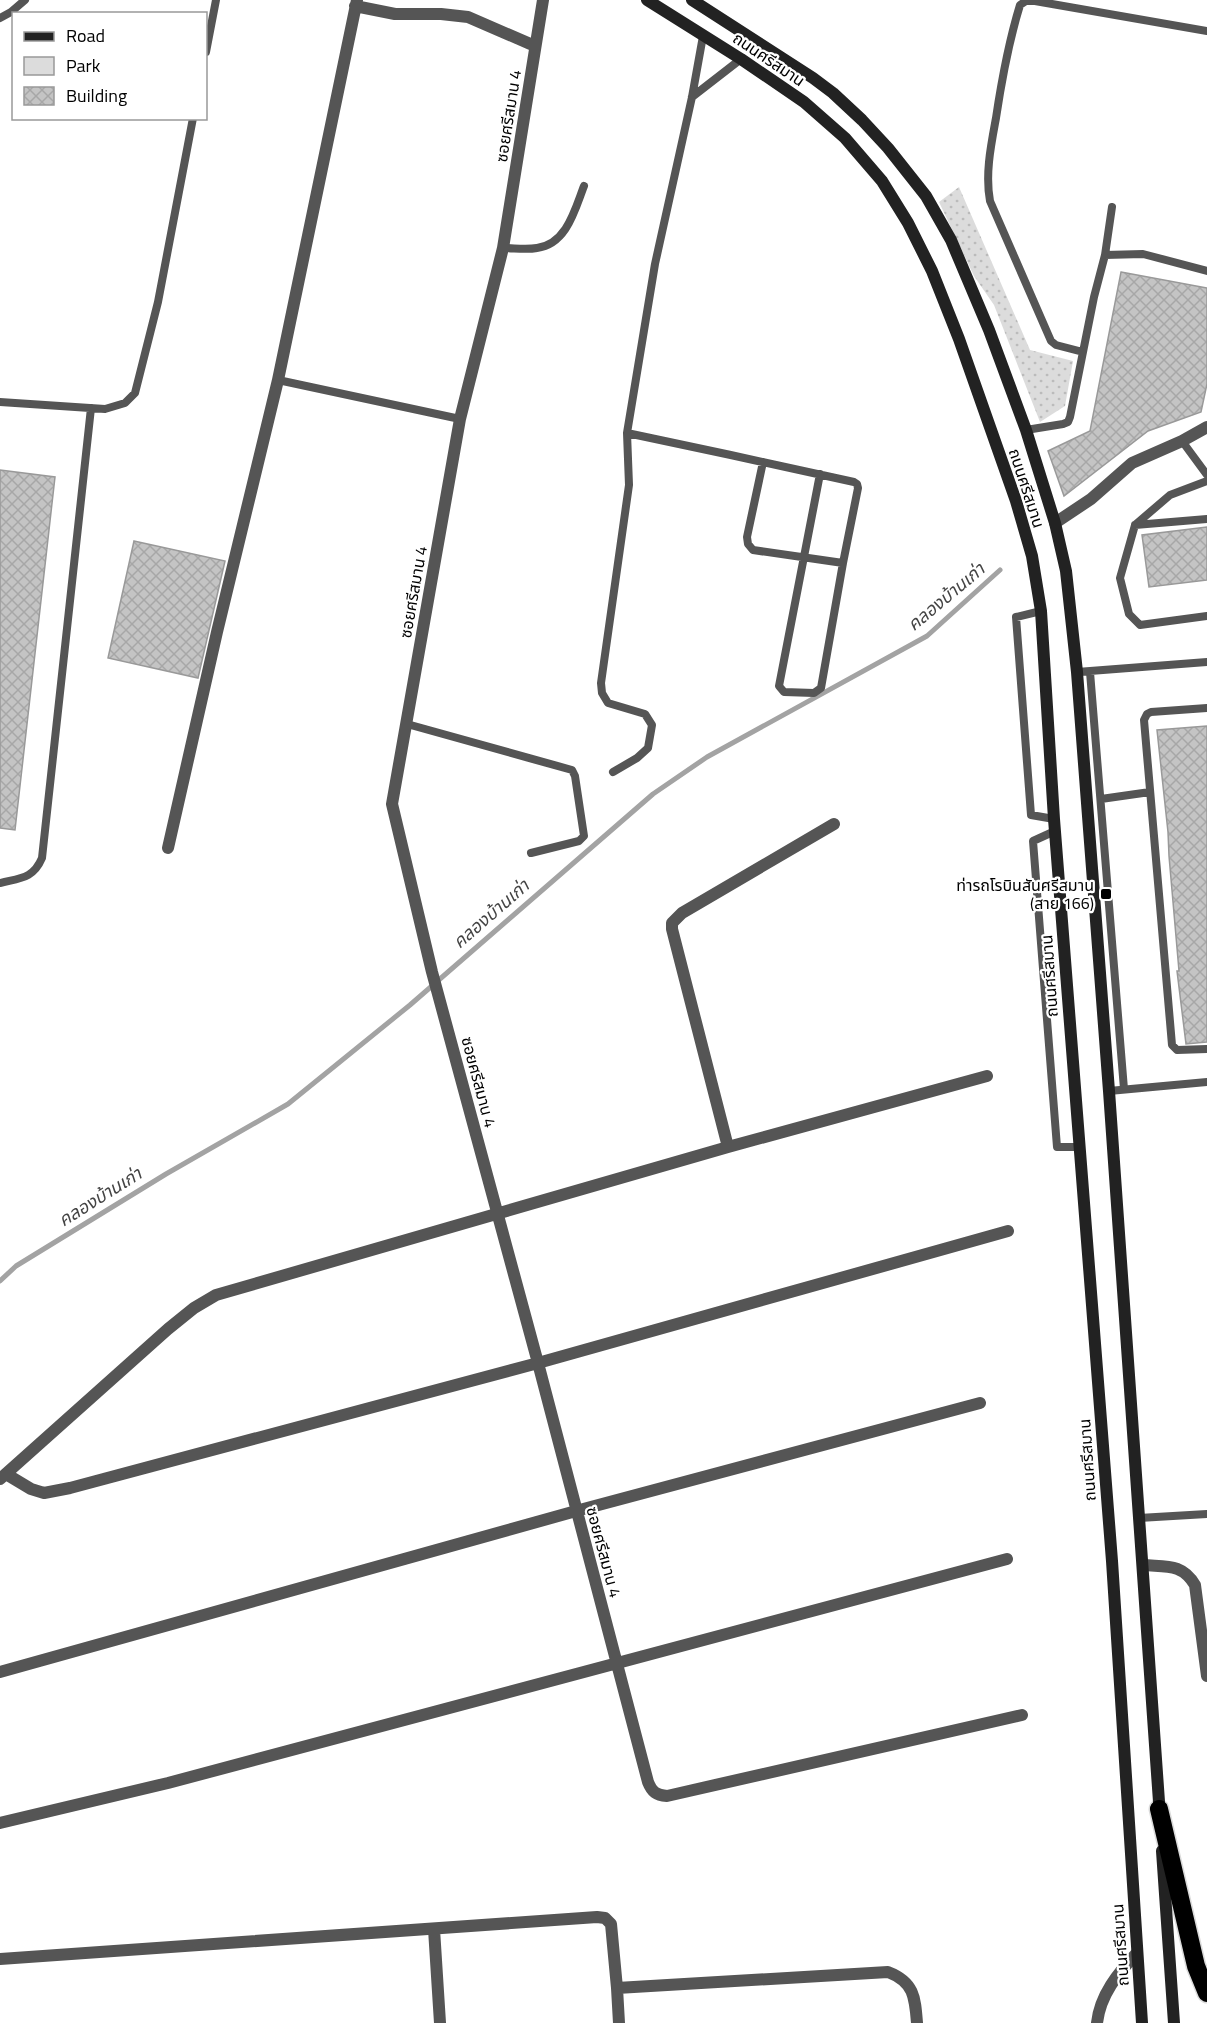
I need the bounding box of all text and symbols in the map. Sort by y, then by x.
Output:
legend [12,12,207,120]
text: Road [66,22,105,49]
street label: ถนนศรีสมาน [728,26,810,92]
text: Park [66,52,101,79]
street label: ซอยศรีสมาน 4 [489,68,527,164]
text: Building [66,82,127,109]
street label: ถนนศรีสมาน [1003,445,1051,531]
street label: ซอยศรีสมาน 4 [393,544,433,640]
water label: คลองบ้านเก่า [901,556,991,637]
water label: คลองบ้านเก่า [446,872,536,955]
place label: ท่ารถโรบินสันศรีสมาน (สาย 166) [956,873,1094,915]
marker: ท่ารถโรบินสันศรีสมาน (สาย 166) [1099,887,1113,901]
street label: ถนนศรีสมาน [1034,934,1064,1018]
street label: ซอยศรีสมาน 4 [455,1034,503,1130]
water label: คลองบ้านเก่า [53,1160,147,1233]
street label: ถนนศรีสมาน [1072,1418,1102,1502]
street label: ซอยศรีสมาน 4 [580,1504,628,1600]
street label: ถนนศรีสมาน [1105,1903,1135,1987]

